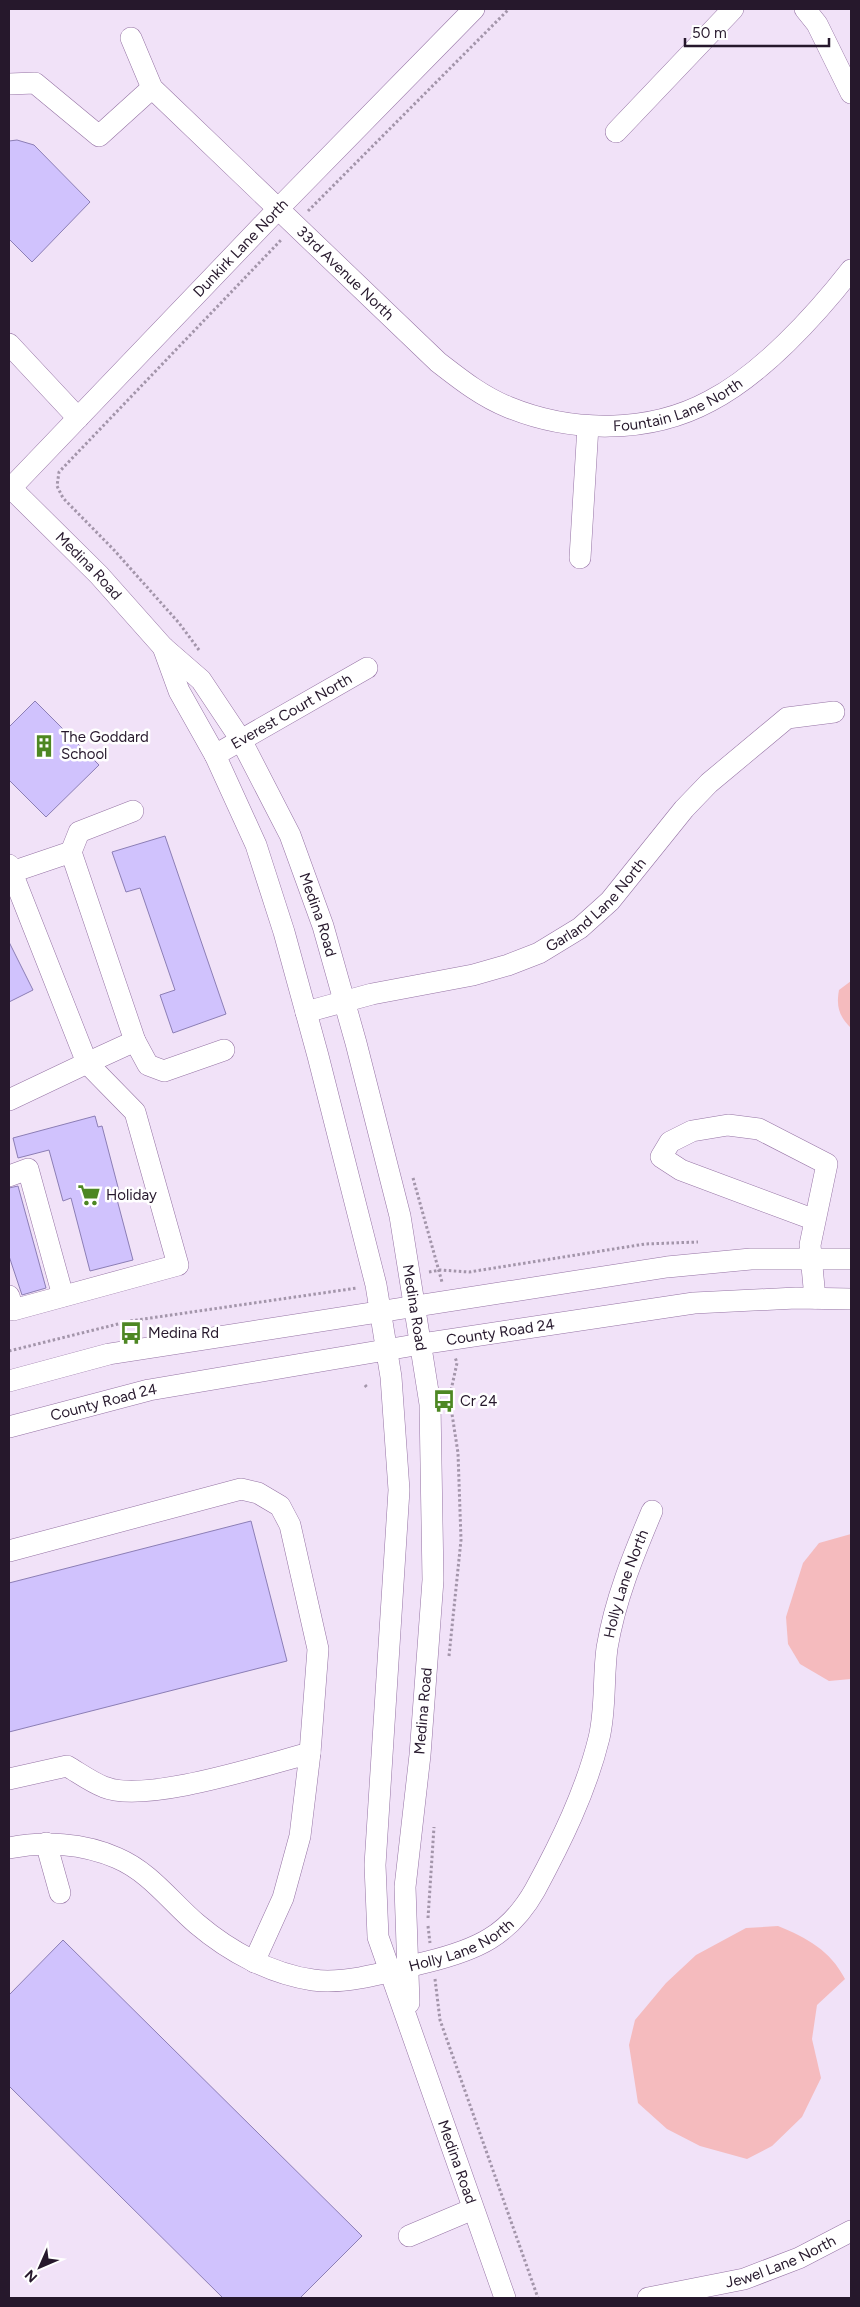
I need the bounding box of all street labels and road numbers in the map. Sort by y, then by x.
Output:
street label: Dunkirk Lane North [190,195,292,301]
street label: 33rd Avenue North [293,223,398,324]
street label: Fountain Lane North [613,374,746,435]
street label: Medina Road [52,528,126,603]
street label: Everest Court North [228,670,355,753]
street label: Garland Lane North [542,855,650,956]
street label: Medina Road [295,870,340,959]
street label: Medina Road [399,1263,430,1352]
street label: County Road 24 [445,1315,556,1349]
street label: County Road 24 [48,1380,158,1425]
street label: Holly Lane North [600,1527,652,1640]
street label: Medina Road [410,1667,436,1755]
street label: Holly Lane North [407,1915,518,1975]
street label: Medina Road [434,2118,480,2206]
street label: Jewel Lane North [724,2232,839,2291]

